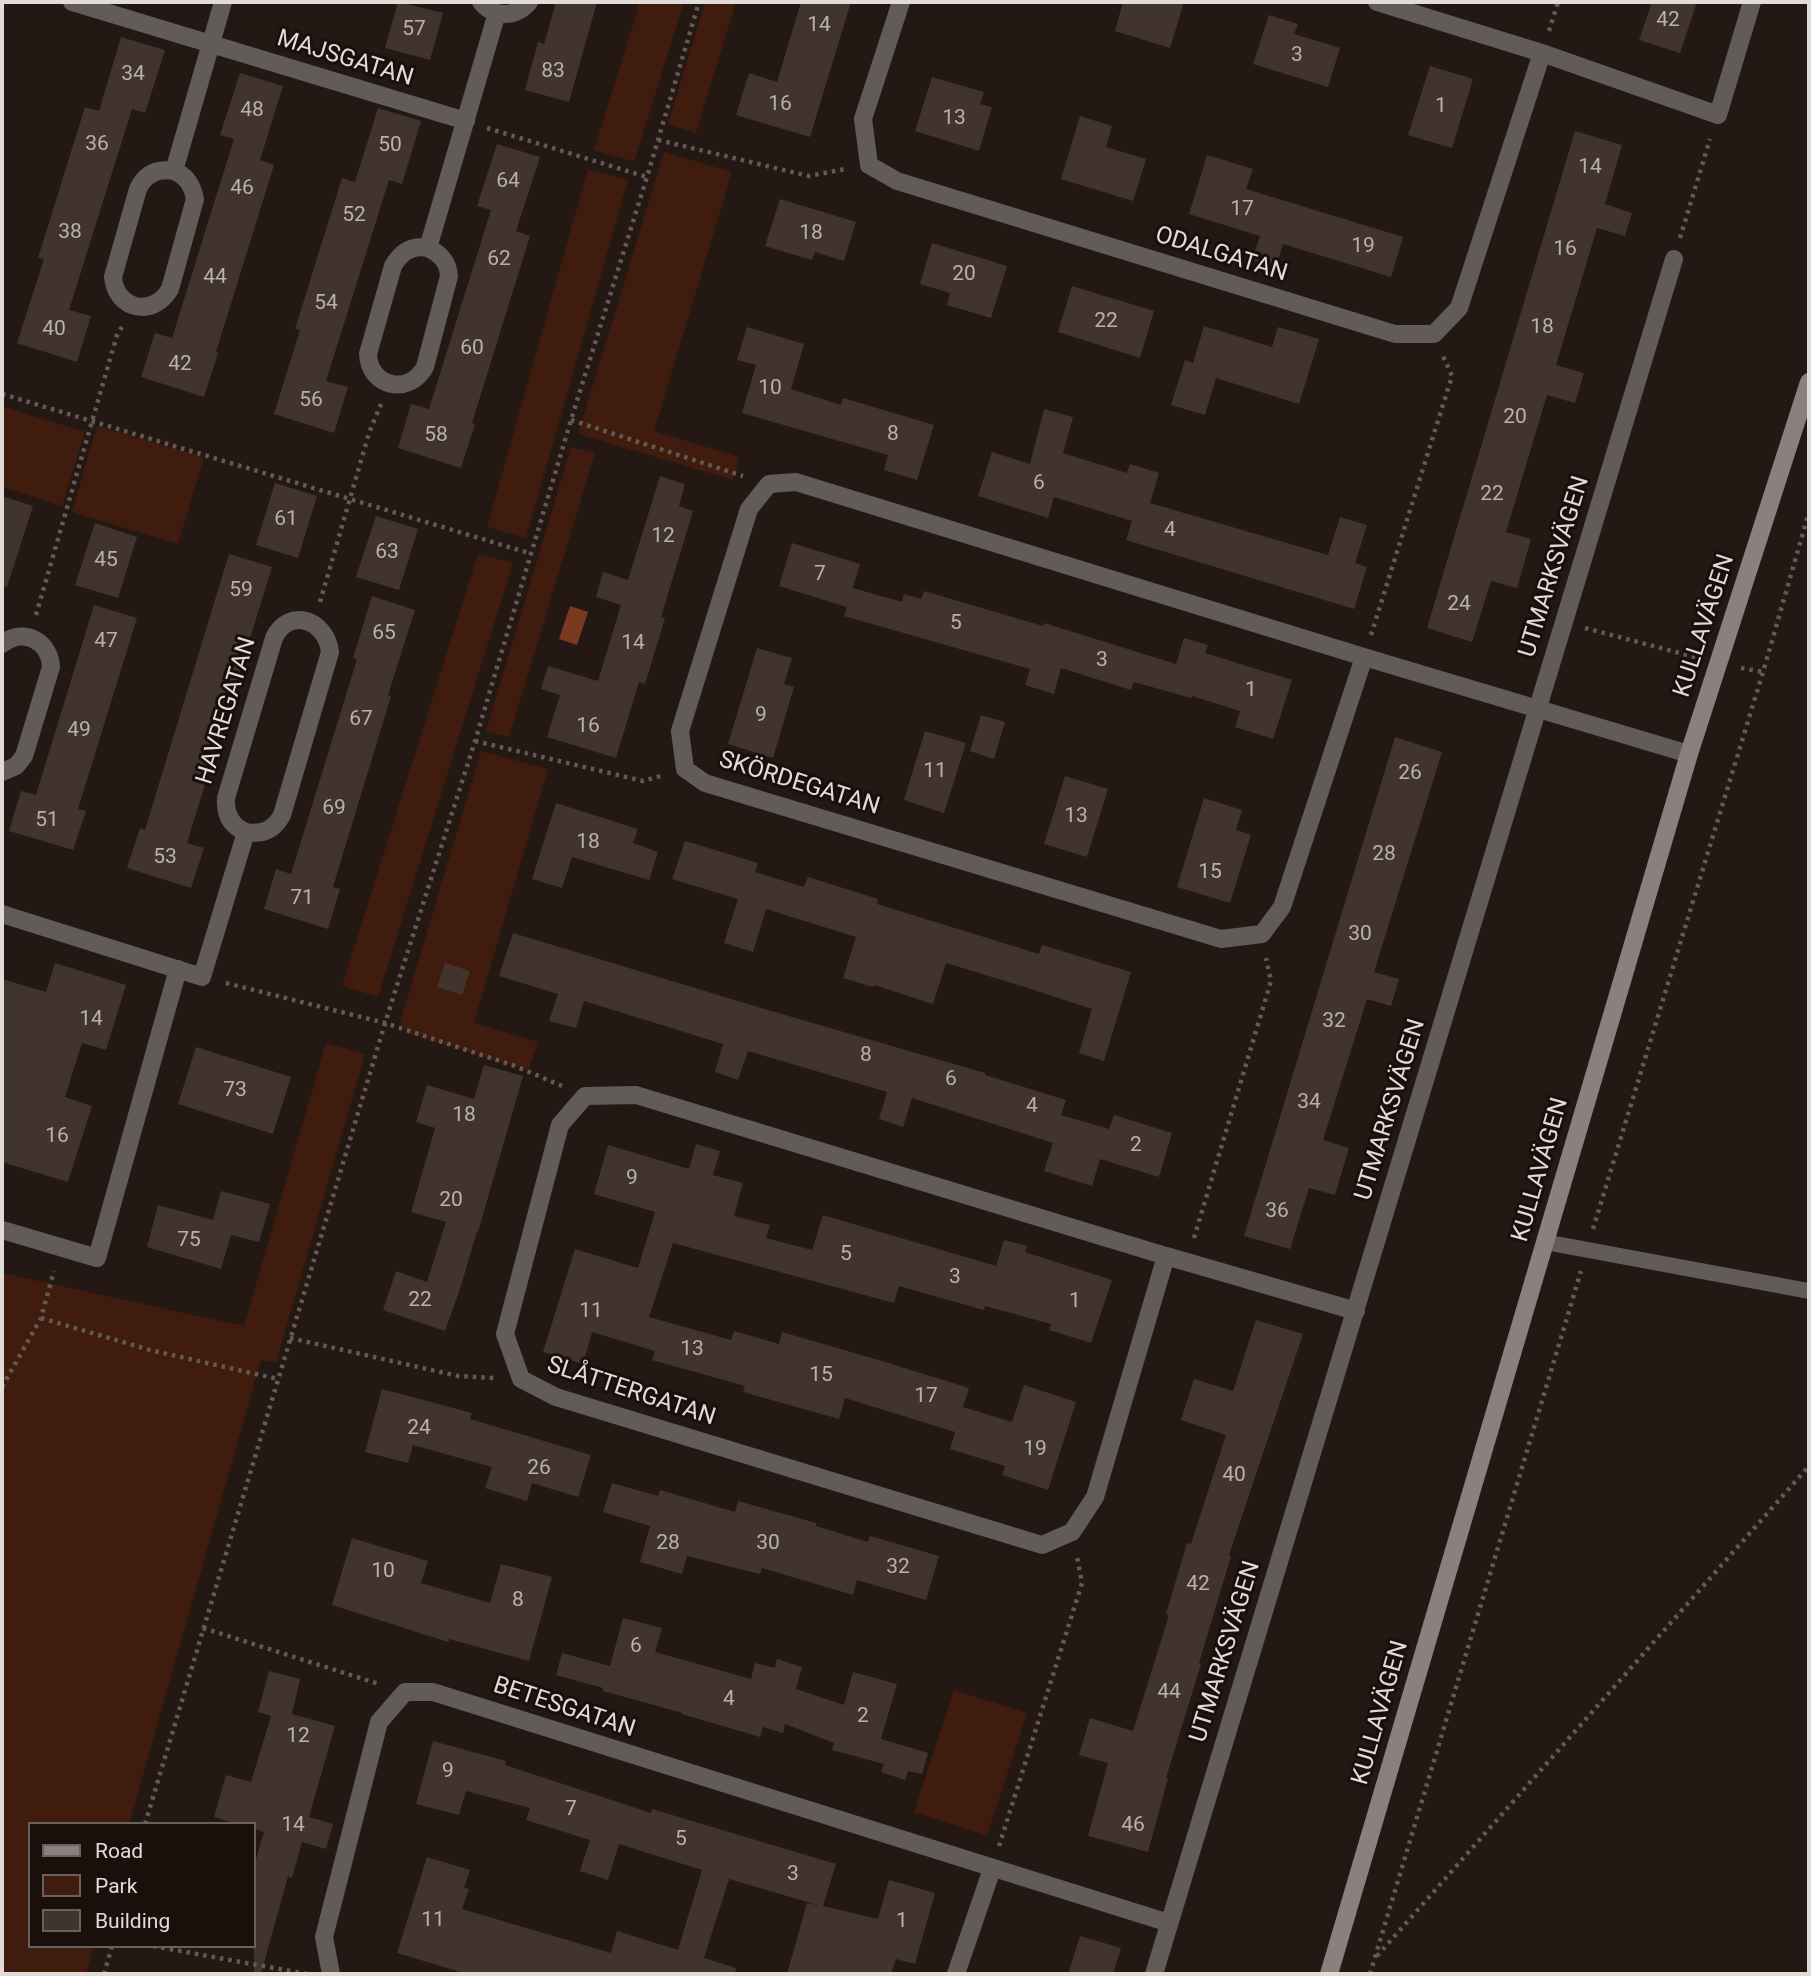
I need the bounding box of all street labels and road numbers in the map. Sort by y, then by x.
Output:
street label: MAJSGATAN [273,25,417,93]
street label: ODALGATAN [1152,221,1290,289]
street label: UTMARKSVÄGEN [1514,473,1596,661]
street label: KULLAVÄGEN [1668,551,1742,701]
street label: HAVREGATAN [191,634,263,788]
street label: SKÖRDEGATAN [715,746,883,822]
street label: UTMARKSVÄGEN [1350,1016,1432,1204]
street label: KULLAVÄGEN [1507,1095,1575,1245]
street label: SLÅTTERGATAN [543,1351,719,1433]
street label: UTMARKSVÄGEN [1185,1558,1267,1746]
street label: KULLAVÄGEN [1347,1638,1415,1788]
street label: BETESGATAN [489,1671,639,1745]

